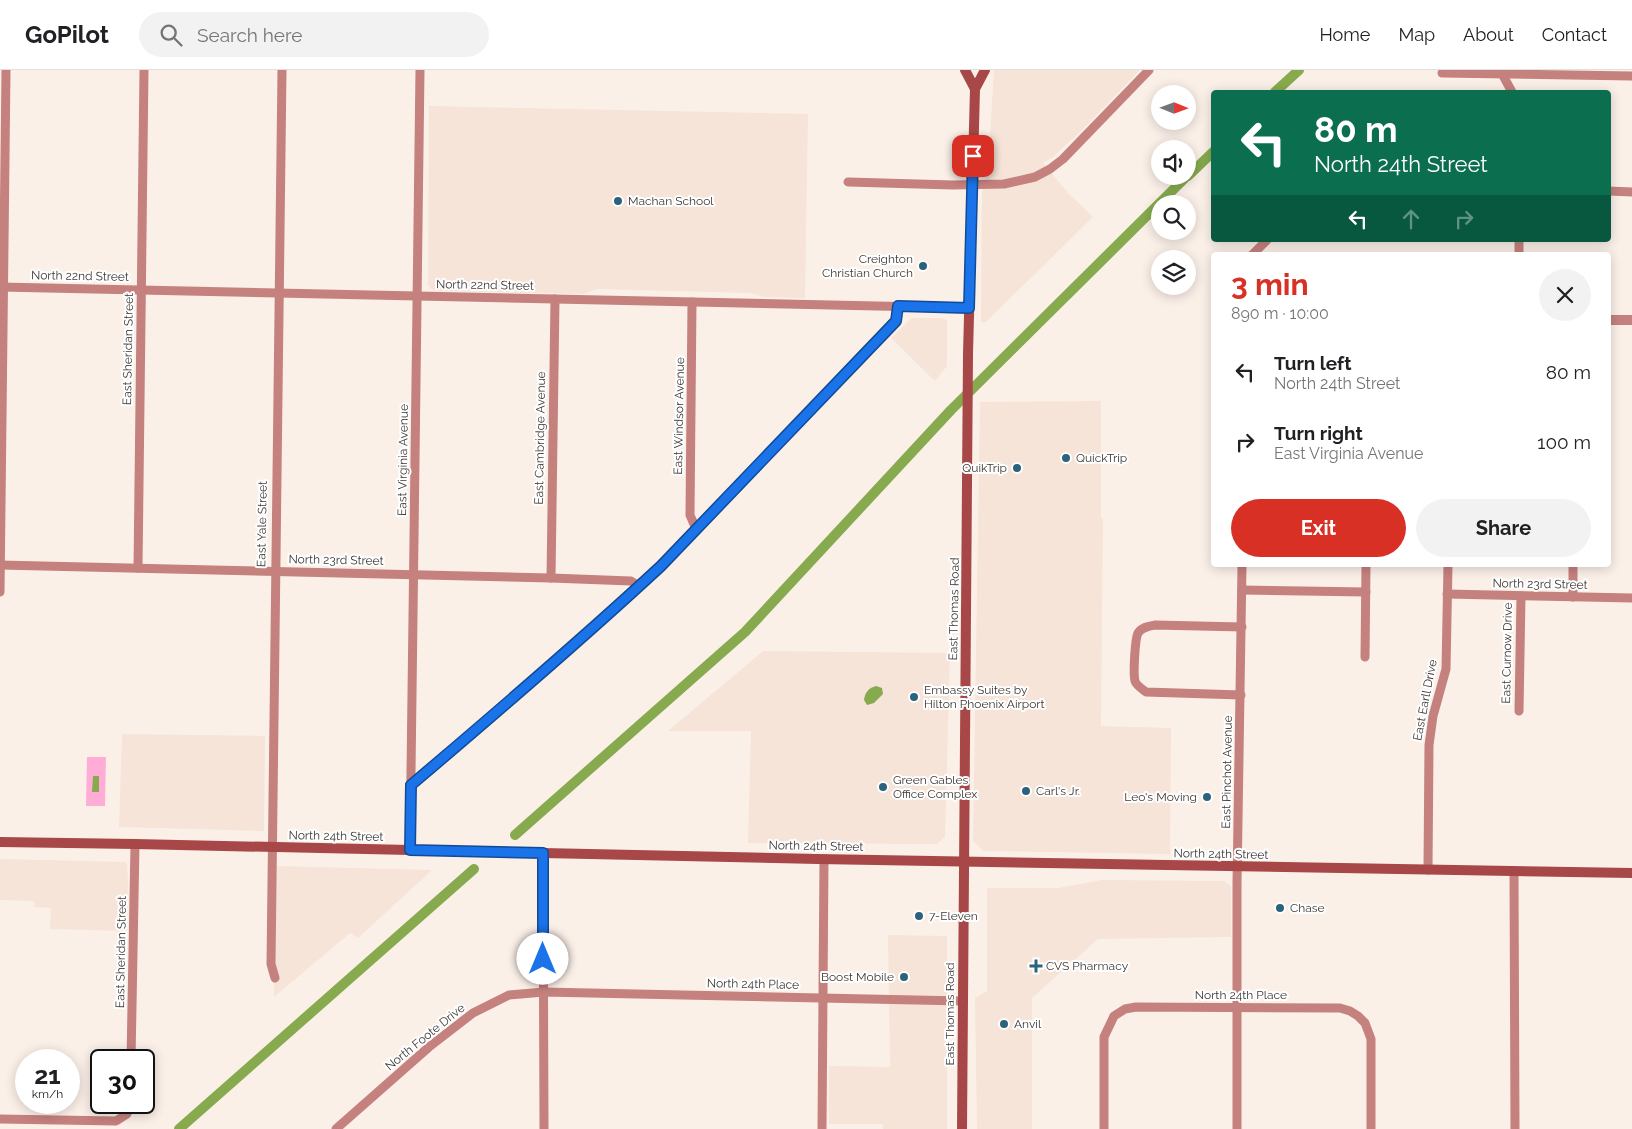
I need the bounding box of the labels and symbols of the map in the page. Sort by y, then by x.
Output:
north arrow [1151,85,1196,130]
pin [952,135,994,177]
place label: Machan School [628,194,714,208]
marker: Machan School [612,195,624,207]
place label: Creighton Christian Church [822,252,913,280]
marker: Creighton Christian Church [917,260,929,272]
street label: North 22nd Street [31,268,129,284]
street label: North 22nd Street [436,277,534,293]
street label: East Sheridan Street [120,293,136,405]
street label: East Windsor Avenue [671,357,687,475]
street label: East Cambridge Avenue [532,371,548,505]
street label: East Virginia Avenue [395,404,411,516]
place label: QuickTrip [1076,451,1127,465]
marker: QuickTrip [1060,452,1072,464]
place label: QuikTrip [962,461,1007,475]
marker: QuikTrip [1011,462,1023,474]
street label: East Yale Street [254,481,270,567]
street label: North 23rd Street [288,552,384,568]
street label: East Thomas Road [946,557,962,661]
street label: North 23rd Street [1492,576,1588,592]
street label: East Curnow Drive [1499,602,1515,704]
street label: East Earll Drive [1410,658,1440,742]
place label: Embassy Suites by Hilton Phoenix Airport [924,683,1045,711]
marker: Embassy Suites by Hilton Phoenix Airport [908,691,920,703]
street label: East Pinchot Avenue [1219,715,1235,829]
place label: Green Gables Office Complex [893,773,977,801]
marker: Green Gables Office Complex [877,781,889,793]
place label: Carl's Jr. [1036,784,1080,798]
marker: Carl's Jr. [1020,785,1032,797]
place label: Leo's Moving [1124,790,1197,804]
marker: Leo's Moving [1201,791,1213,803]
street label: North 24th Street [289,828,383,844]
street label: North 24th Street [769,838,863,854]
street label: North 24th Street [1174,846,1268,862]
street label: East Sheridan Street [113,896,129,1008]
place label: Chase [1290,901,1325,915]
marker: Chase [1274,902,1286,914]
place label: 7-Eleven [929,909,978,923]
marker: 7-Eleven [913,910,925,922]
position arrow [516,932,568,984]
place label: CVS Pharmacy [1046,959,1129,973]
marker: CVS Pharmacy [1030,960,1042,972]
street label: East Thomas Road [943,963,957,1066]
place label: Boost Mobile [821,970,894,984]
marker: Boost Mobile [898,971,910,983]
street label: North 24th Place [707,976,799,992]
street label: North 24th Place [1195,988,1287,1002]
street label: North Foote Drive [382,1001,468,1073]
place label: Anvil [1014,1017,1042,1031]
marker: Anvil [998,1018,1010,1030]
speed limit sign: 30 [90,1049,155,1114]

